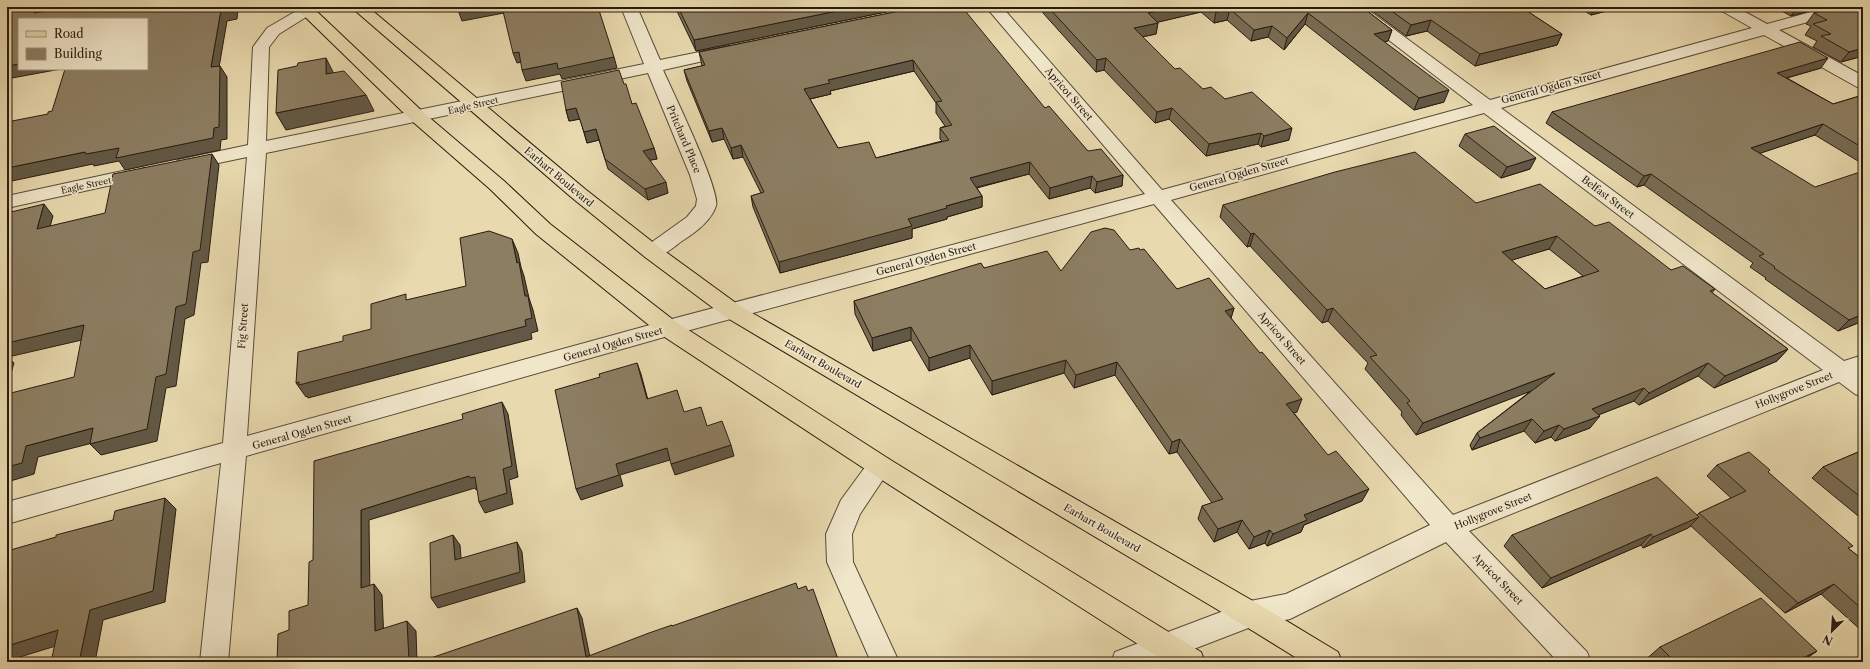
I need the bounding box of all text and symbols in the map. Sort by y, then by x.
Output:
legend [18,18,148,70]
text: Road [54,26,84,41]
text: Building [54,46,102,61]
street label: Apricot Street [1042,64,1096,124]
street label: General Ogden Street [1500,67,1603,107]
street label: Eagle Street [447,94,500,116]
street label: Pritchard Place [664,103,704,175]
street label: Earhart Boulevard [522,144,596,210]
street label: General Ogden Street [1188,153,1291,194]
street label: Belfast Street [1579,173,1638,221]
street label: Eagle Street [60,174,113,196]
street label: General Ogden Street [875,239,978,279]
street label: Fig Street [235,302,251,349]
street label: Apricot Street [1255,308,1309,368]
street label: General Ogden Street [562,323,665,364]
street label: Earhart Boulevard [782,337,864,391]
street label: Hollygrove Street [1753,368,1835,411]
street label: General Ogden Street [251,411,354,452]
street label: Hollygrove Street [1452,489,1534,532]
street label: Earhart Boulevard [1061,501,1143,555]
street label: Apricot Street [1469,550,1526,608]
north arrow [1812,611,1852,651]
text: N [1820,632,1835,648]

